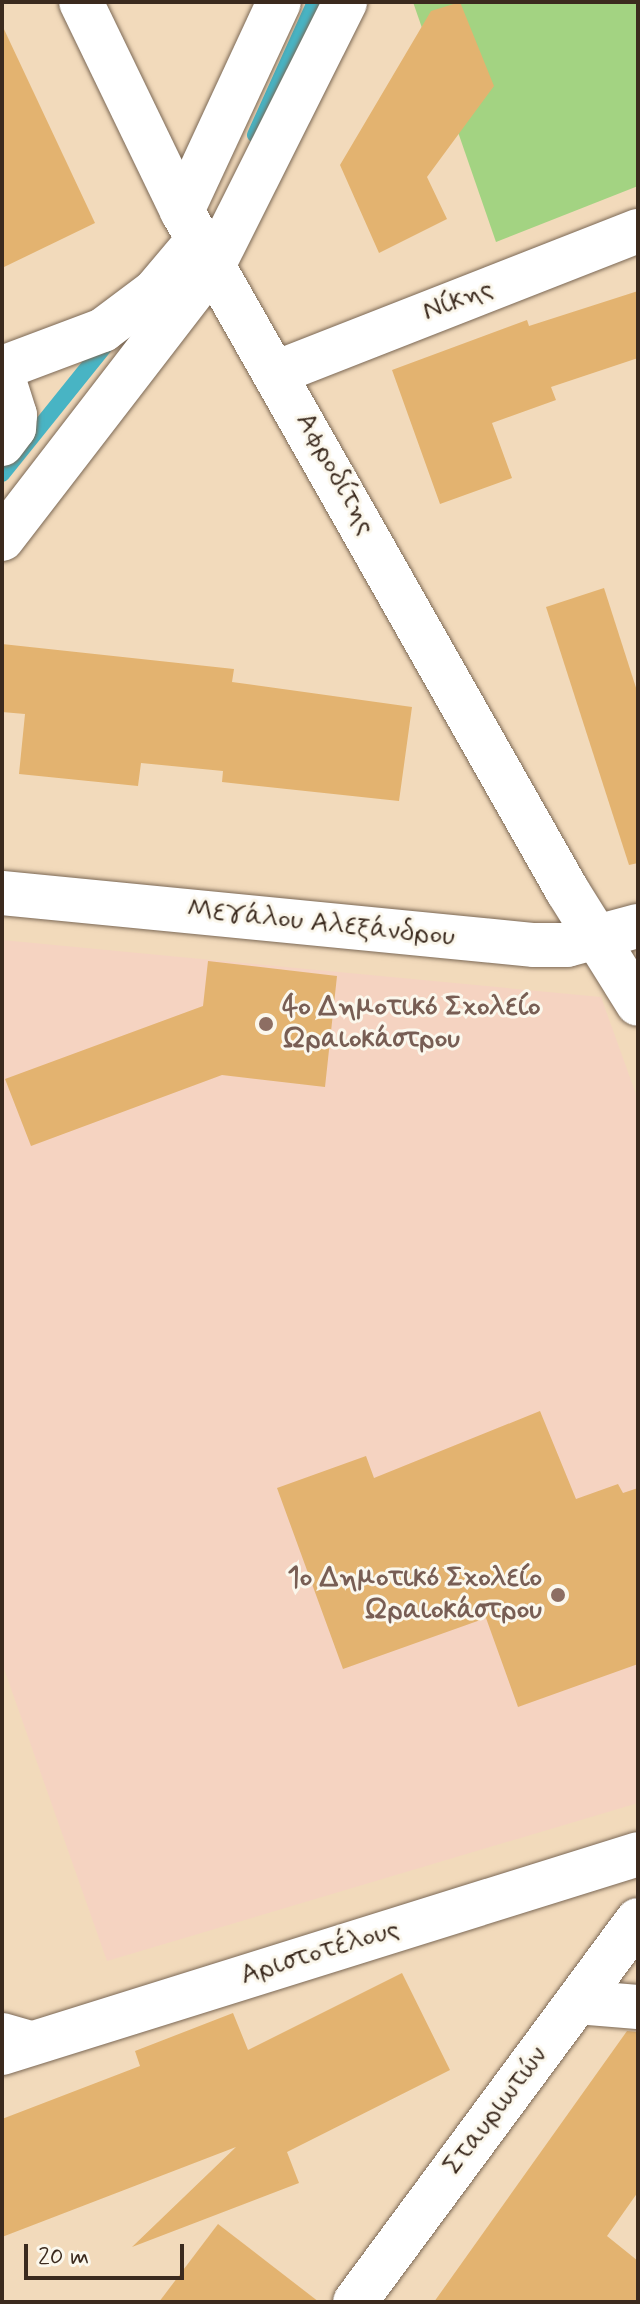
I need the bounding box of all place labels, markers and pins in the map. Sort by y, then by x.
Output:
place label: 4ο Δημοτικό Σχολείο Ωραιοκάστρου [282,991,541,1057]
marker: 4ο Δημοτικό Σχολείο Ωραιοκάστρου [257,1015,275,1033]
place label: 1ο Δημοτικό Σχολείο Ωραιοκάστρου [287,1562,542,1628]
marker: 1ο Δημοτικό Σχολείο Ωραιοκάστρου [549,1586,567,1604]

